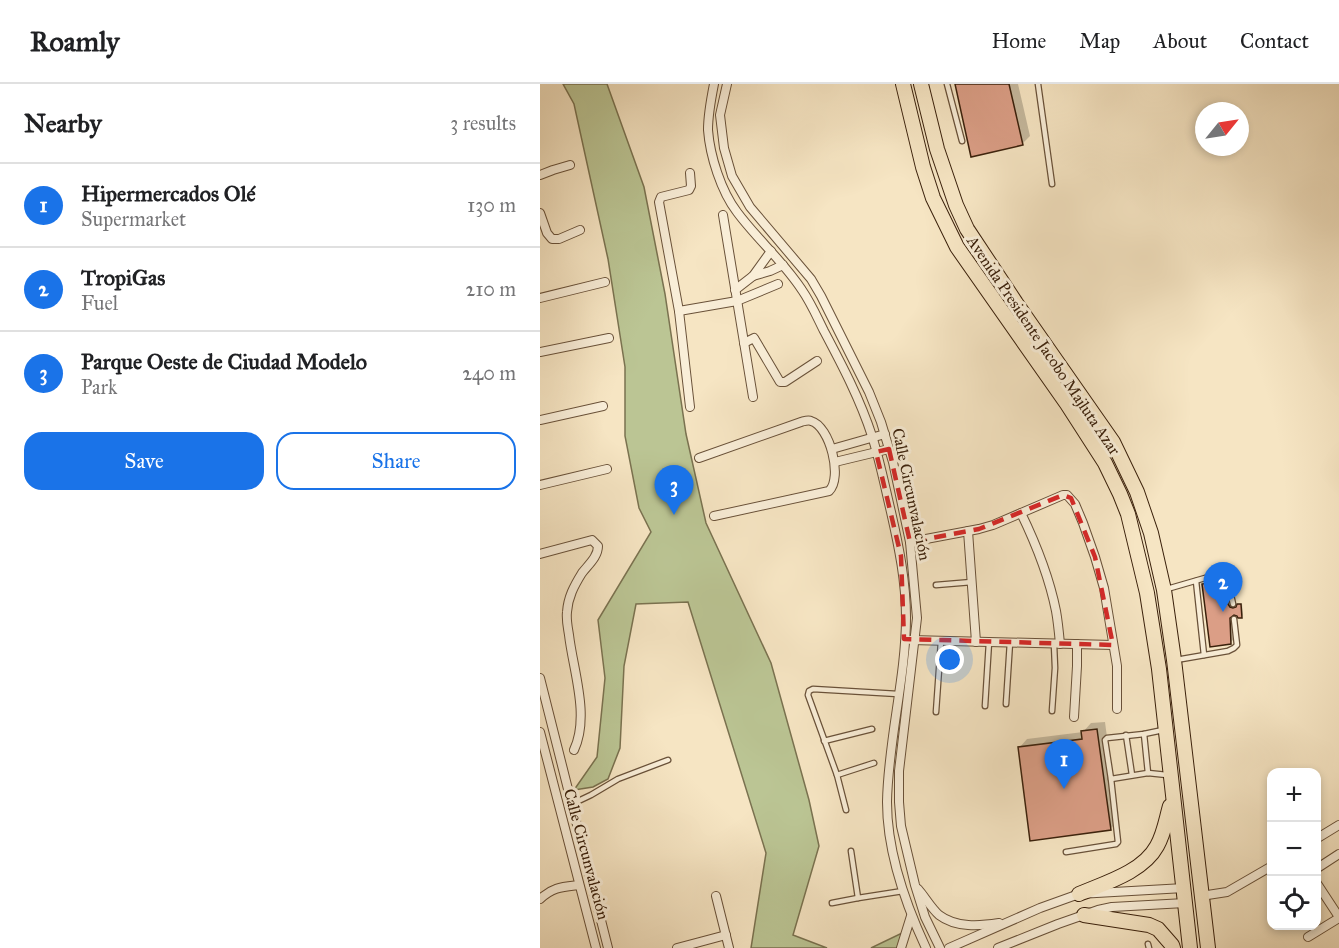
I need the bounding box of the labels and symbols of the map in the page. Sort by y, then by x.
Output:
north arrow [1195,102,1249,156]
street label: Avenida Presidente Jacobo Majluta Azar [962,231,1124,459]
street label: Calle Circunvalación [888,426,935,562]
pin: 3 [654,466,694,515]
pin: 2 [1204,562,1242,612]
your location [935,645,964,674]
pin: 1 [1044,740,1084,789]
street label: Calle Circunvalación [560,787,613,922]

